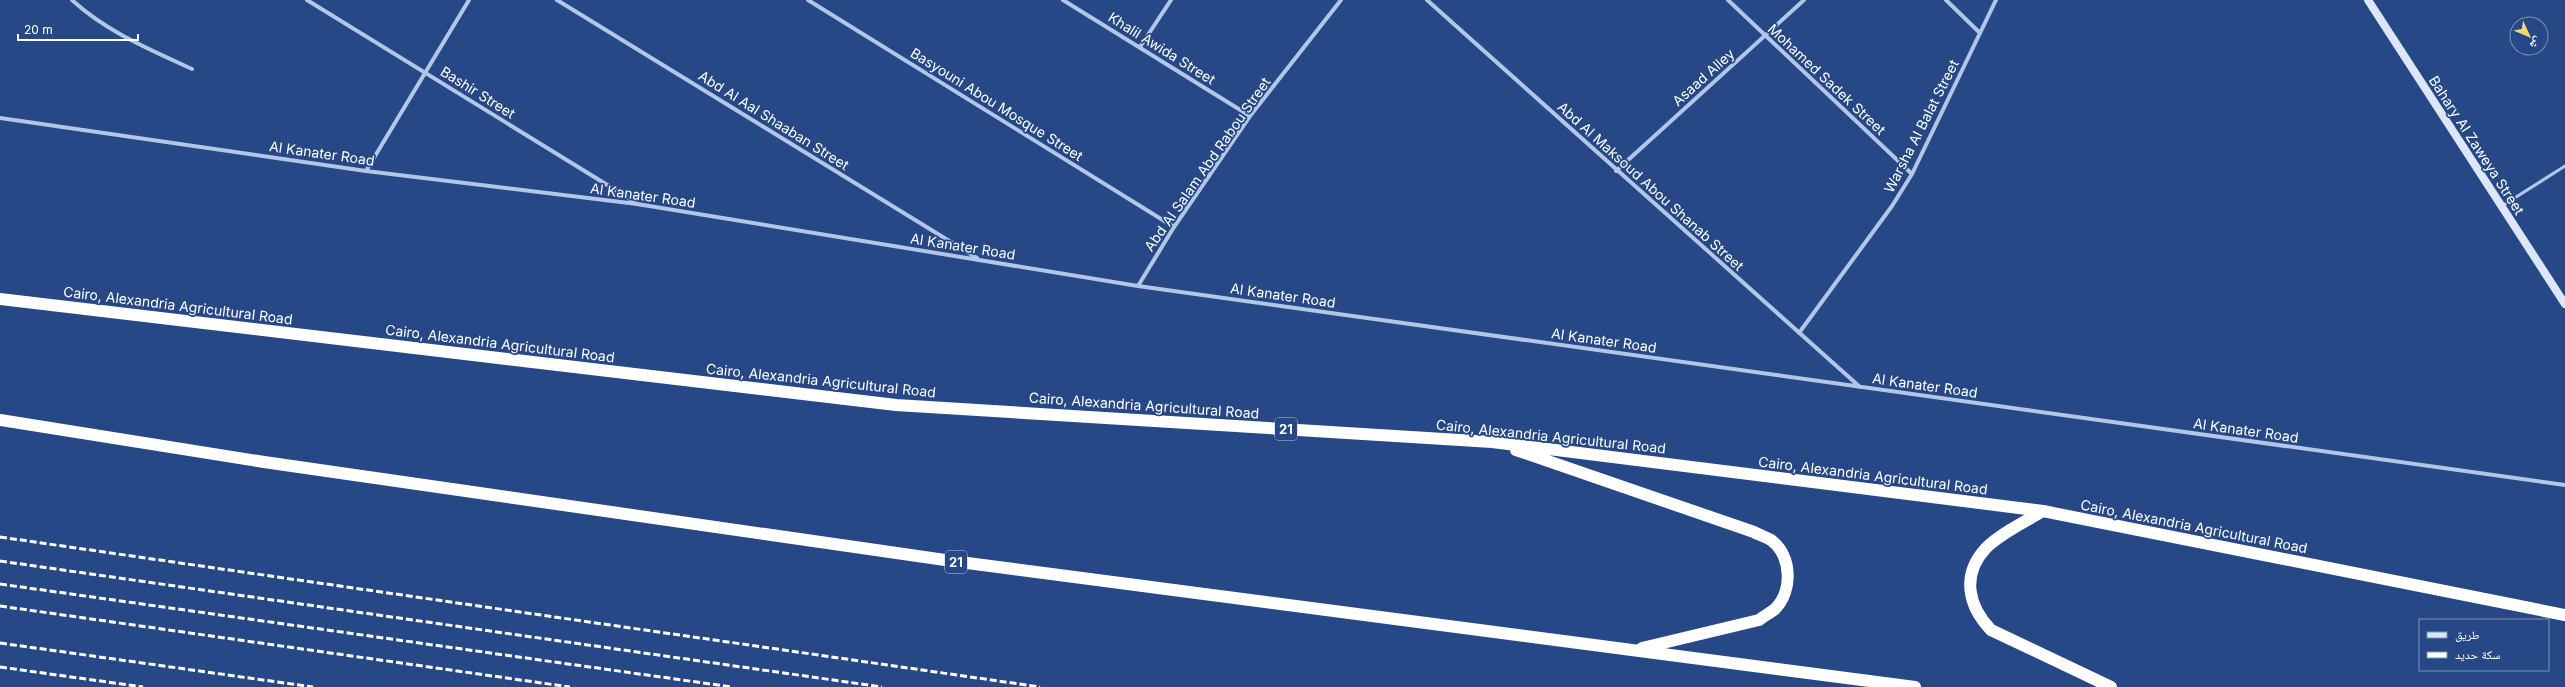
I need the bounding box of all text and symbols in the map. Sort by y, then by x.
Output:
street label: Khalil Awida Street [1105,8,1219,88]
scale bar [18,16,138,42]
north arrow [2509,16,2549,56]
street label: Mohamed Sadek Street [1765,20,1890,138]
text: 20 m [24,22,53,37]
text: ش [2526,33,2545,52]
street label: Basyouni Abou Mosque Street [908,44,1087,164]
street label: Asaad Alley [1669,45,1738,109]
street label: Warsha Al Balat Street [1880,56,1962,195]
street label: Bashir Street [438,62,519,122]
street label: Abd Al Aal Shaaban Street [696,67,853,173]
street label: Bahary Al Zaweya Street [2426,72,2529,218]
street label: Abd Al Salam Abd Rabou Street [1140,73,1274,254]
street label: Abd Al Maksoud Abou Shanab Street [1554,98,1748,274]
street label: Al Kanater Road [268,137,376,169]
street label: Al Kanater Road [589,179,697,211]
street label: Al Kanater Road [909,229,1017,263]
street label: Al Kanater Road [1229,279,1337,311]
street label: Cairo, Alexandria Agricultural Road [62,282,294,328]
street label: Cairo, Alexandria Agricultural Road [384,320,616,366]
street label: Al Kanater Road [1550,324,1658,356]
street label: Cairo, Alexandria Agricultural Road [705,359,937,401]
street label: Al Kanater Road [1871,369,1979,401]
street label: Cairo, Alexandria Agricultural Road [1028,388,1260,422]
street label: Al Kanater Road [2192,414,2300,446]
street label: Cairo, Alexandria Agricultural Road [1435,415,1667,457]
road number: 21 [1275,418,1297,440]
street label: Cairo, Alexandria Agricultural Road [1757,452,1989,498]
street label: Cairo, Alexandria Agricultural Road [2079,496,2309,556]
road number: 21 [945,551,967,573]
legend [2419,619,2549,671]
text: طريق [2455,627,2480,642]
text: سكة حديد [2455,647,2500,662]

